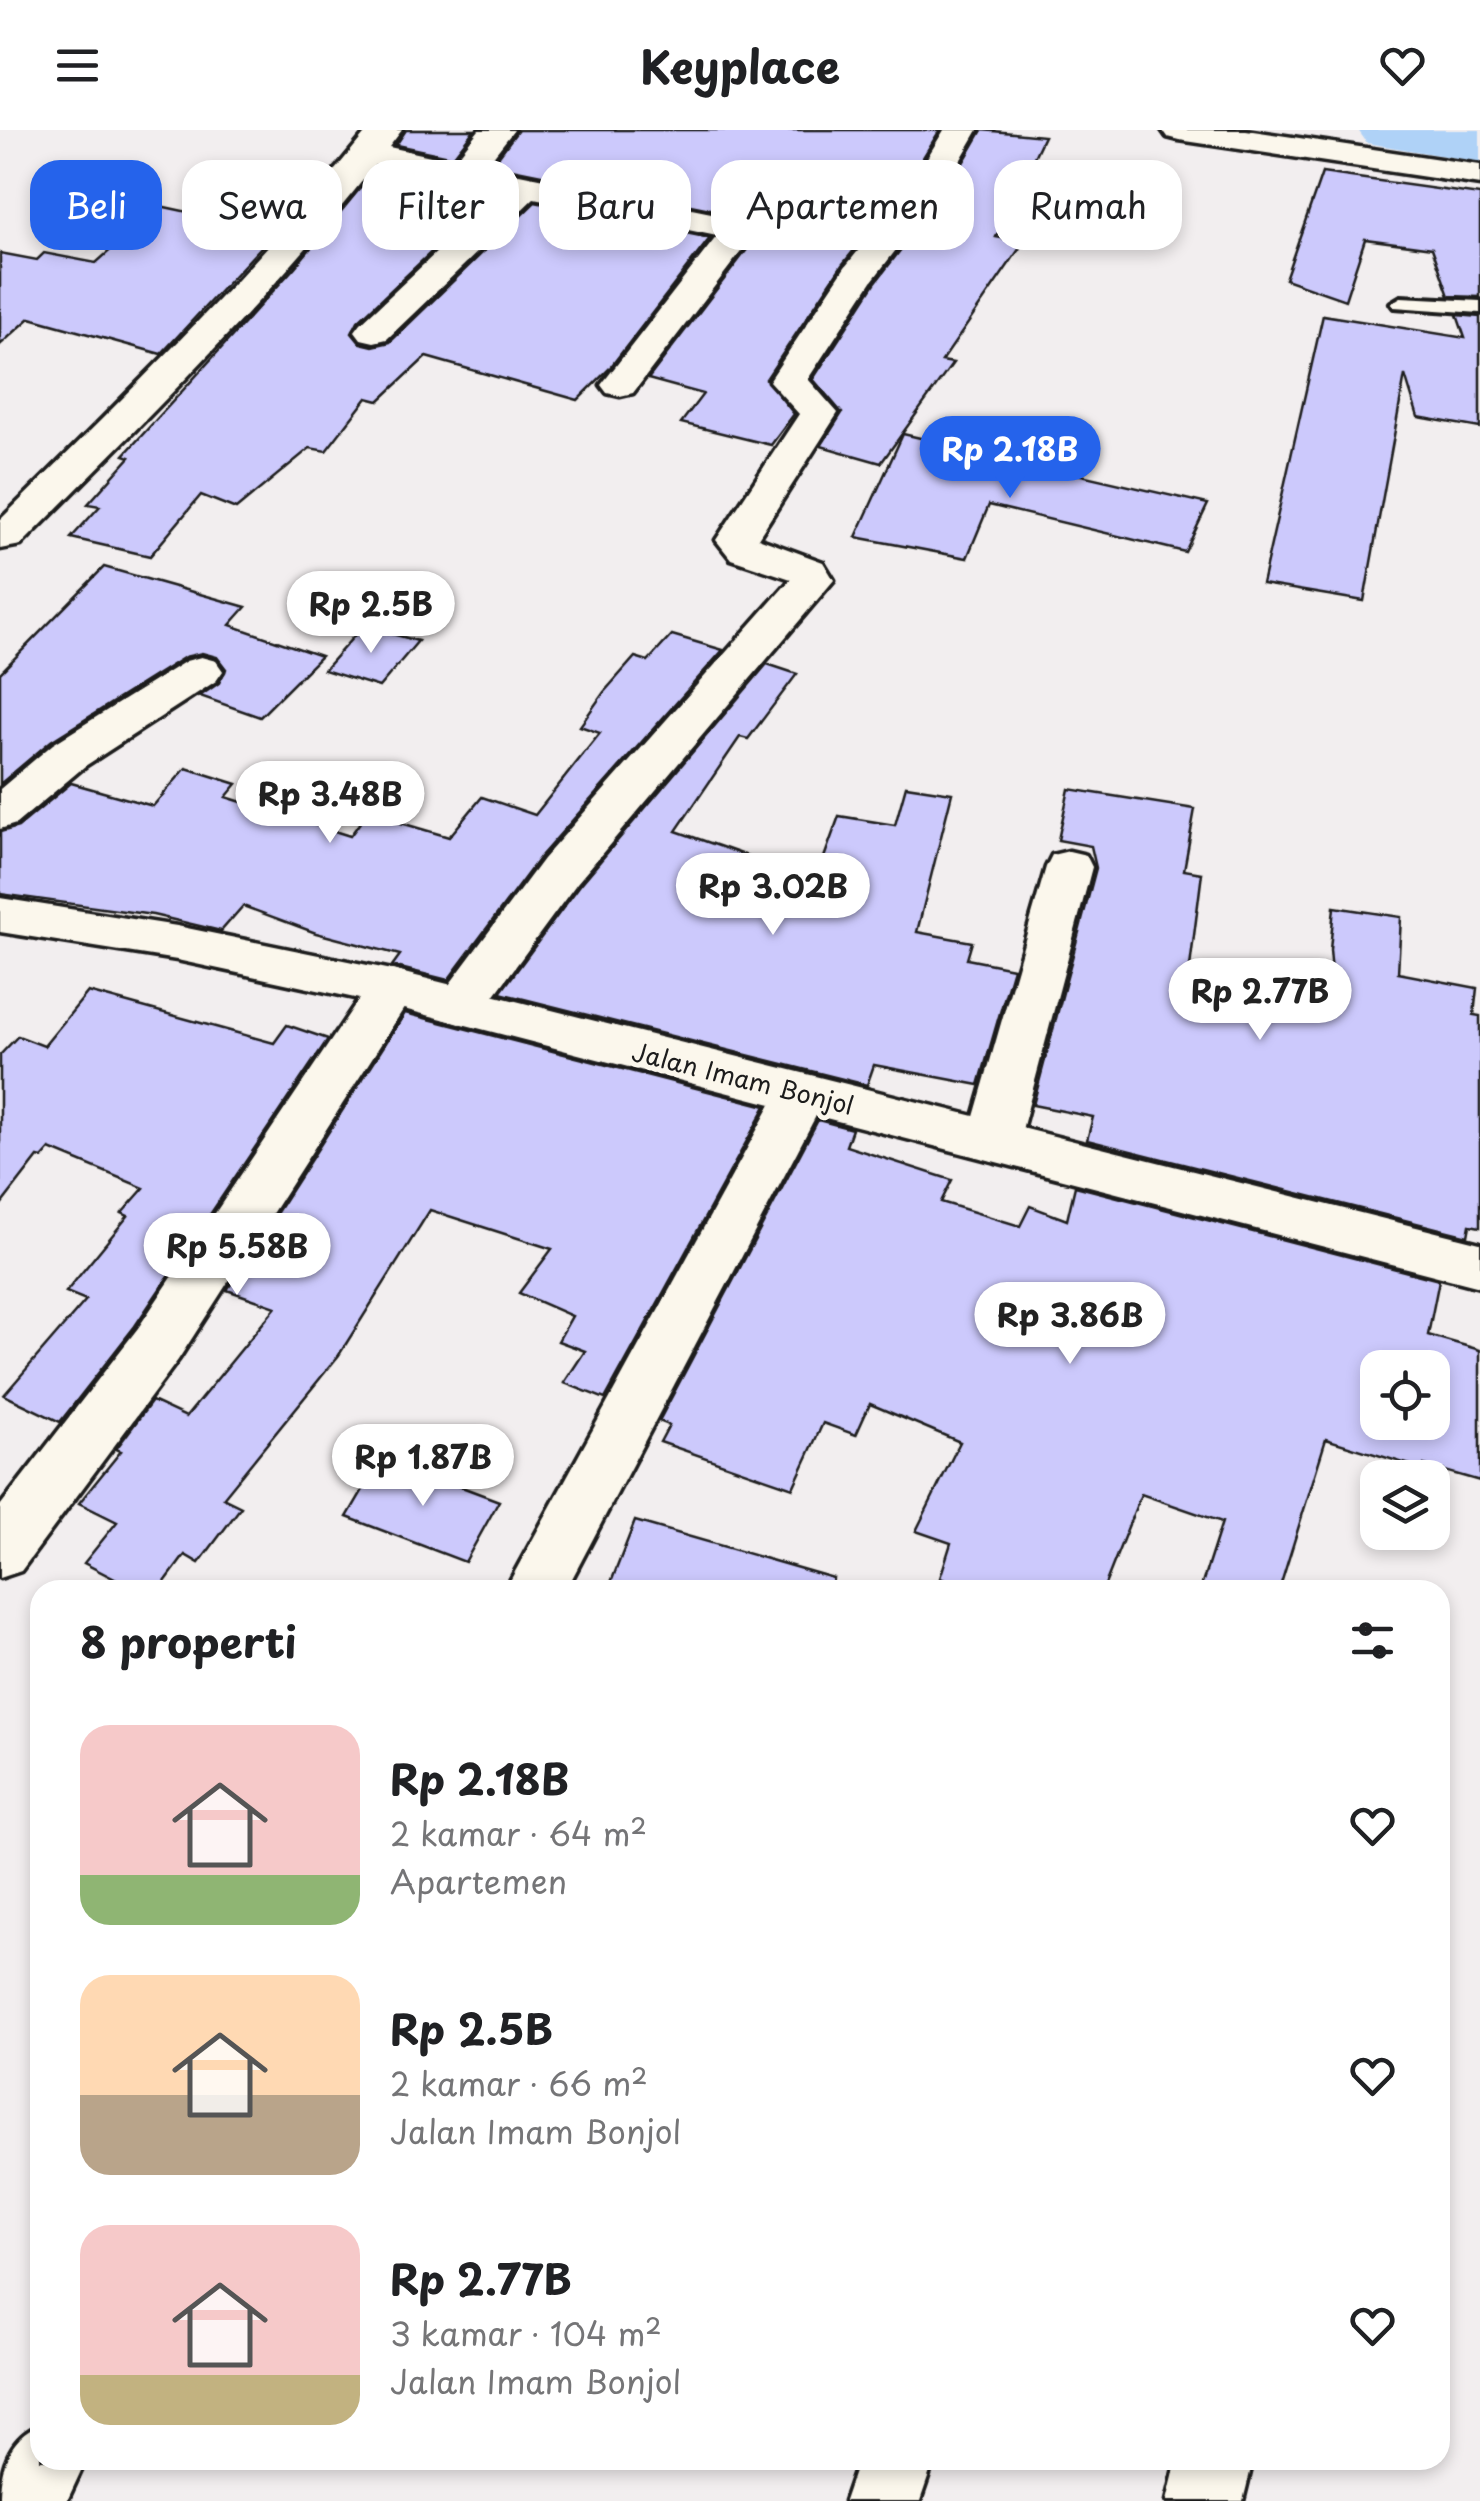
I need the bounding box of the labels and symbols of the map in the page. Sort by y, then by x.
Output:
pin: Rp 2.18B [907,416,1113,501]
pin: Rp 2.5B [279,571,463,656]
pin: Rp 3.48B [227,761,433,846]
pin: Rp 3.02B [670,853,876,938]
pin: Rp 2.77B [1157,958,1363,1043]
street label: Jalan Imam Bonjol [628,1032,858,1124]
pin: Rp 5.58B [134,1213,340,1298]
pin: Rp 3.86B [967,1282,1173,1367]
pin: Rp 1.87B [320,1424,526,1509]

